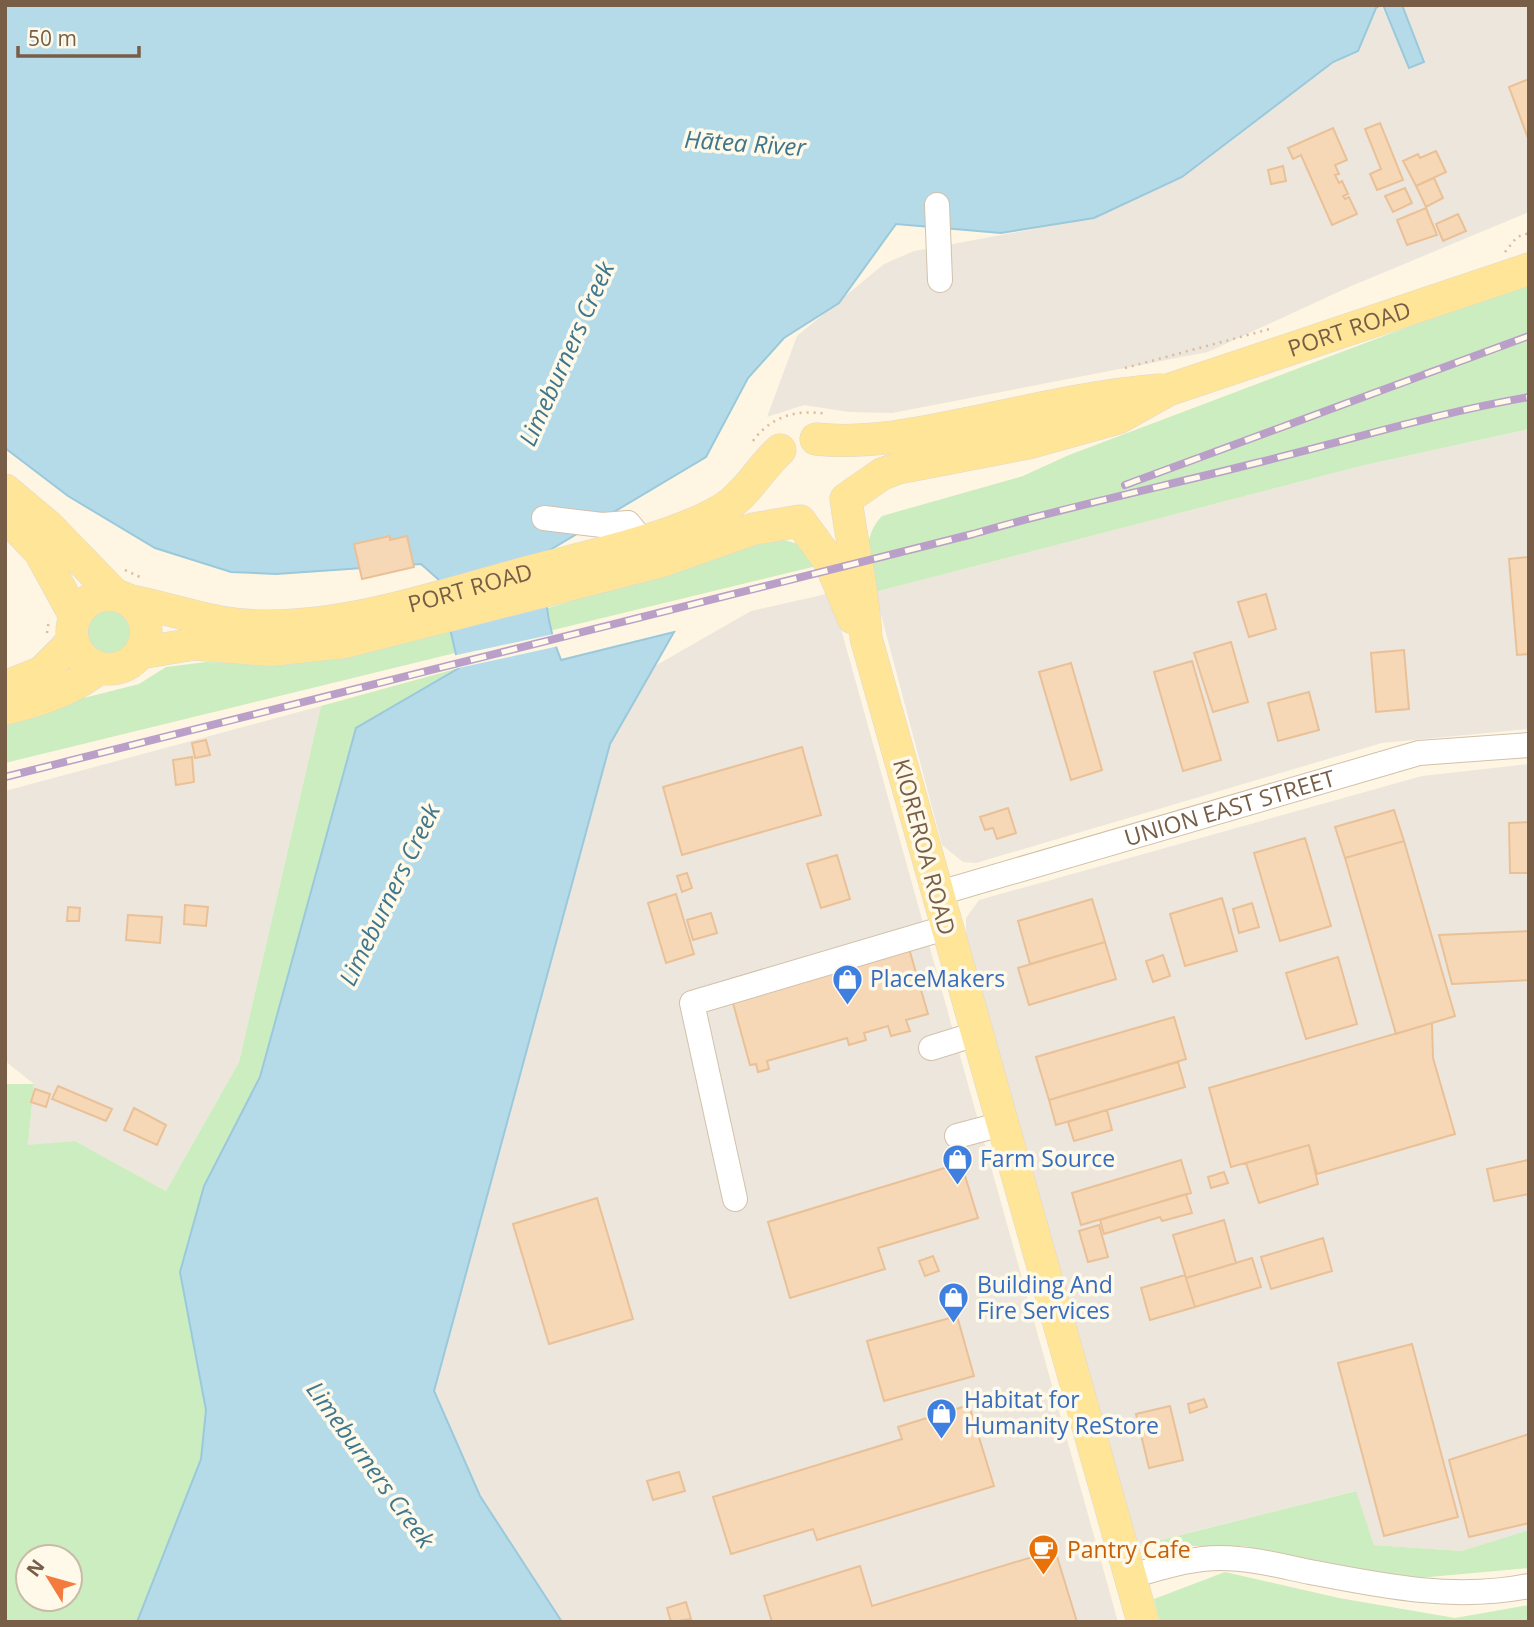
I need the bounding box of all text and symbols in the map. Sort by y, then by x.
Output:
scale bar [18,14,138,58]
text: 50 m [28,24,77,52]
water label: Hātea River [683,122,809,163]
water label: Limeburners Creek [510,255,622,451]
street label: PORT ROAD [1283,293,1415,364]
street label: PORT ROAD [404,555,536,620]
street label: KIOREROA ROAD [886,755,964,938]
street label: UNION EAST STREET [1120,761,1339,853]
water label: Limeburners Creek [330,797,448,991]
shop icon: PlaceMakers [830,962,864,1006]
place label: PlaceMakers [870,962,1005,994]
shop icon: Farm Source [940,1142,974,1186]
place label: Farm Source [980,1142,1115,1174]
place label: Building And Fire Services [977,1268,1113,1326]
shop icon: Building And Fire Services [937,1281,971,1325]
water label: Limeburners Creek [299,1374,444,1555]
place label: Habitat for Humanity ReStore [964,1383,1159,1441]
shop icon: Habitat for Humanity ReStore [924,1396,958,1440]
cafe icon: Pantry Cafe [1027,1533,1061,1577]
place label: Pantry Cafe [1067,1533,1191,1565]
north arrow [14,1543,84,1613]
text: N [20,1554,50,1582]

